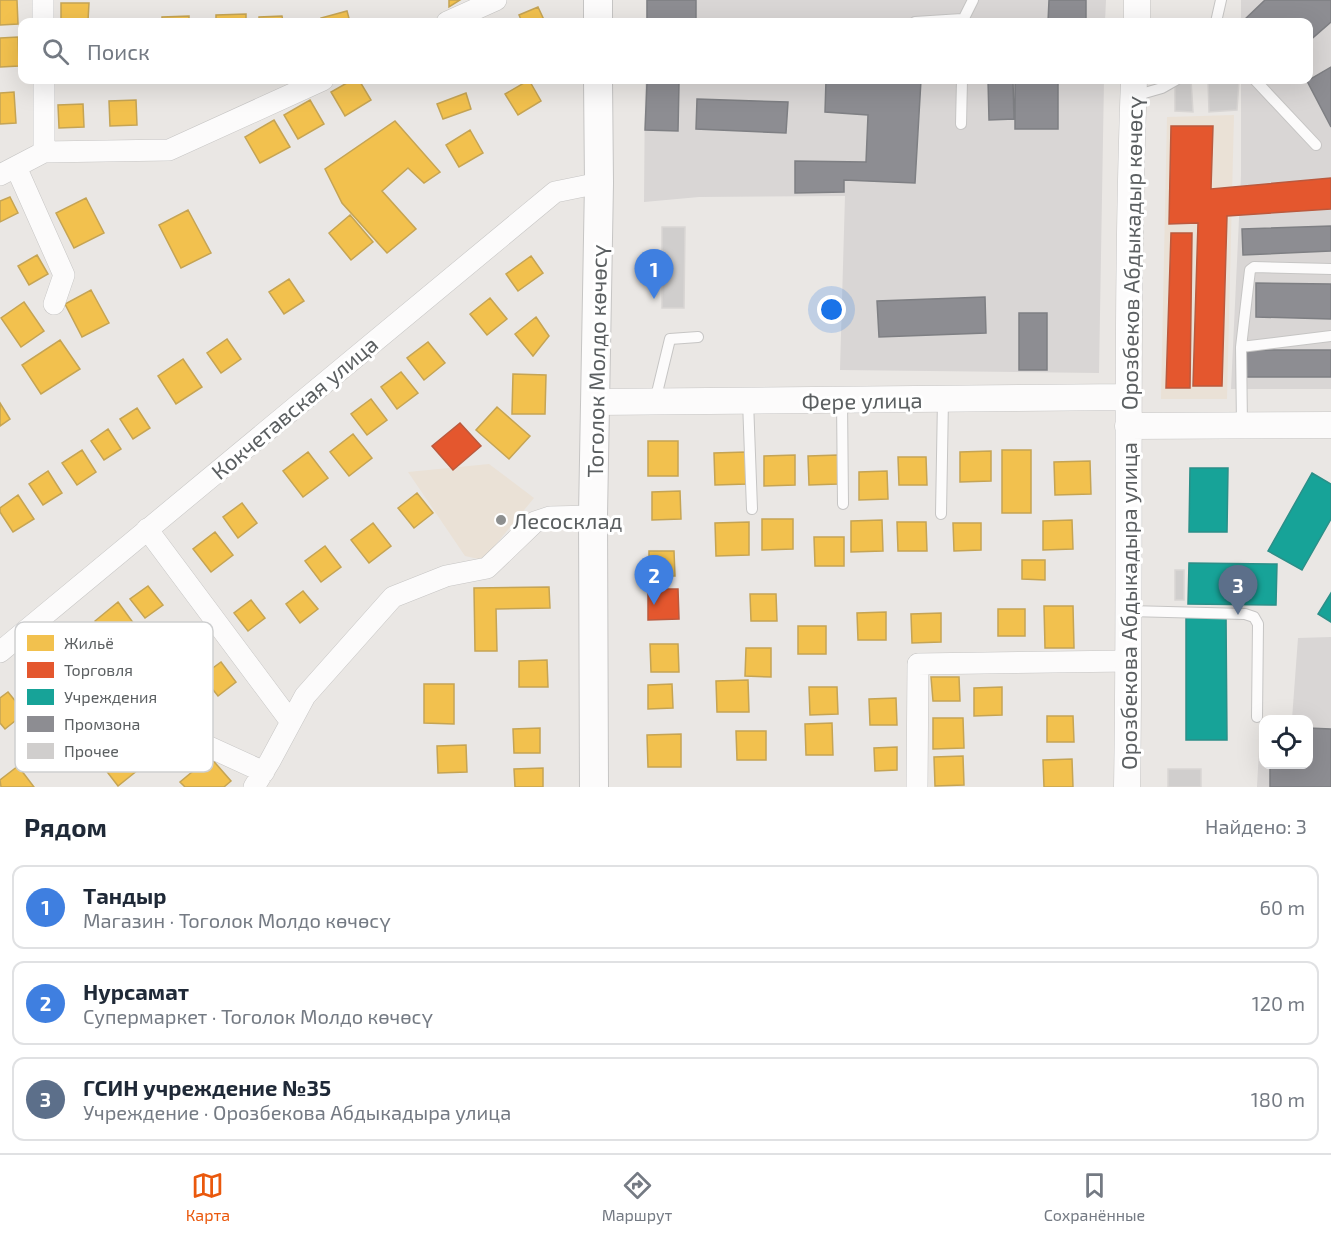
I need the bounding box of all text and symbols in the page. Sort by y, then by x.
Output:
search box [18,18,1313,84]
icon: search [39,35,72,68]
text: Поиск [87,38,150,64]
street label: Орозбеков Абдыкадыр көчөсү [1115,95,1147,410]
street label: Тоголок Молдо көчөсү [581,244,611,478]
pin: 1 [634,250,674,299]
your location [817,295,846,324]
street label: Кокчетавская улица [206,330,383,485]
street label: Фере улица [801,386,923,415]
street label: Орозбекова Абдыкадыра улица [1115,442,1142,770]
place label: Лесосклад [513,507,623,533]
marker: Лесосклад [494,513,508,527]
pin: 2 [634,556,674,605]
pin: 3 [1218,566,1258,615]
legend [15,622,213,772]
text: Жильё [64,633,114,652]
text: Торговля [64,660,133,679]
text: Учреждения [64,687,157,706]
text: Промзона [64,714,140,733]
map controls [1259,715,1313,769]
button: locate [1259,715,1313,769]
text: Прочее [64,741,119,760]
text: Рядом [24,811,107,842]
text: Найдено: 3 [1205,814,1307,838]
text: Тандыр [83,882,167,908]
text: 1 [41,895,50,919]
text: 60 m [1260,895,1305,919]
text: Магазин · Тоголок Молдо көчөсү [83,908,391,932]
text: Нурсамат [83,978,189,1004]
text: 2 [40,991,51,1015]
text: 120 m [1252,991,1305,1015]
text: Супермаркет · Тоголок Молдо көчөсү [83,1004,433,1028]
text: ГСИН учреждение №35 [83,1074,331,1100]
text: 3 [40,1087,51,1111]
text: 180 m [1251,1087,1305,1111]
text: Учреждение · Орозбекова Абдыкадыра улица [83,1100,511,1124]
tab: Карта [186,1169,230,1224]
tab: Маршрут [602,1169,672,1224]
tab: Сохранённые [1044,1169,1145,1224]

